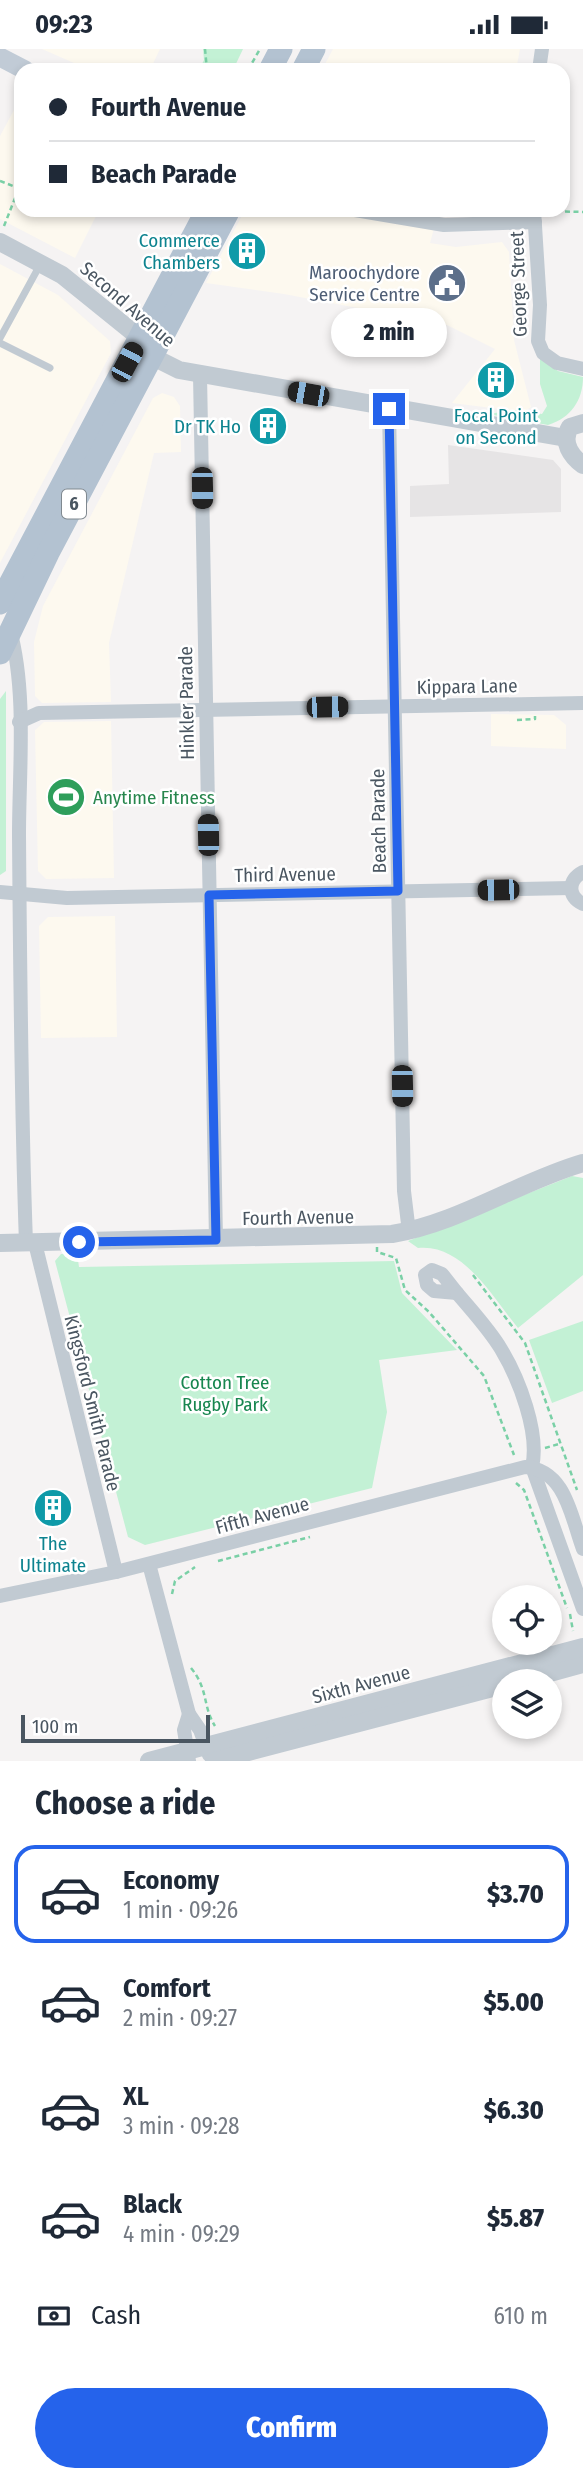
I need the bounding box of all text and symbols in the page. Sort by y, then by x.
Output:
text: 09:23 [35,9,93,40]
text: Fourth Avenue [91,92,246,123]
text: Beach Parade [91,159,237,190]
place label: Commerce Chambers [139,229,220,274]
building icon: Commerce Chambers [226,230,268,272]
street label: George Street [505,230,532,337]
street label: Second Avenue [75,257,180,352]
place label: Maroochydore Service Centre [309,261,420,306]
public building icon: Maroochydore Service Centre [426,262,468,304]
callout: 2 min [331,307,447,357]
text: 2 min [364,318,414,346]
car [108,339,147,385]
building icon: Focal Point on Second [475,359,517,401]
car [286,380,331,408]
route end [373,393,405,425]
place label: Focal Point on Second [454,404,539,449]
building icon: Dr TK Ho [247,405,289,447]
place label: Dr TK Ho [174,415,241,438]
car [192,467,213,509]
road number: 6 [62,489,86,519]
street label: Hinkler Parade [174,646,199,760]
street label: Kippara Lane [416,674,518,699]
car [306,696,349,718]
street label: Beach Parade [366,768,391,874]
sports icon: Anytime Fitness [45,776,87,818]
place label: Anytime Fitness [93,786,215,809]
car [198,814,219,856]
street label: Third Avenue [234,862,336,887]
car [477,879,520,901]
car [392,1065,413,1107]
street label: Fourth Avenue [242,1205,354,1230]
route start [63,1226,95,1258]
street label: Kingsford Smith Parade [59,1313,126,1494]
park label: Cotton Tree Rugby Park [181,1371,269,1416]
building icon: The Ultimate [32,1487,74,1529]
street label: Fifth Avenue [213,1492,312,1539]
place label: The Ultimate [20,1532,86,1577]
map controls [492,1585,562,1739]
button: locate [492,1585,562,1655]
street label: Sixth Avenue [310,1660,413,1709]
button: layers [492,1669,562,1739]
scale bar [21,1712,210,1744]
text: 100 m [32,1715,78,1738]
text: Choose a ride [35,1784,216,1822]
icon: car [39,1863,102,1926]
text: Economy [123,1865,219,1896]
text: $3.70 [487,1879,544,1910]
text: 1 min · 09:26 [123,1896,238,1924]
icon: car [39,1971,102,2034]
text: Comfort [123,1973,211,2004]
text: $5.00 [483,1987,544,2018]
text: 2 min · 09:27 [123,2004,237,2032]
icon: car [39,2079,102,2142]
text: XL [123,2081,149,2112]
text: $6.30 [484,2095,544,2126]
text: 3 min · 09:28 [123,2112,240,2140]
icon: car [39,2187,102,2250]
text: Black [123,2189,182,2220]
text: $5.87 [487,2203,544,2234]
text: 4 min · 09:29 [123,2220,240,2248]
icon: cash [35,2297,73,2335]
text: Cash [91,2300,141,2331]
text: 610 m [494,2302,548,2330]
button: Confirm [35,2388,548,2468]

